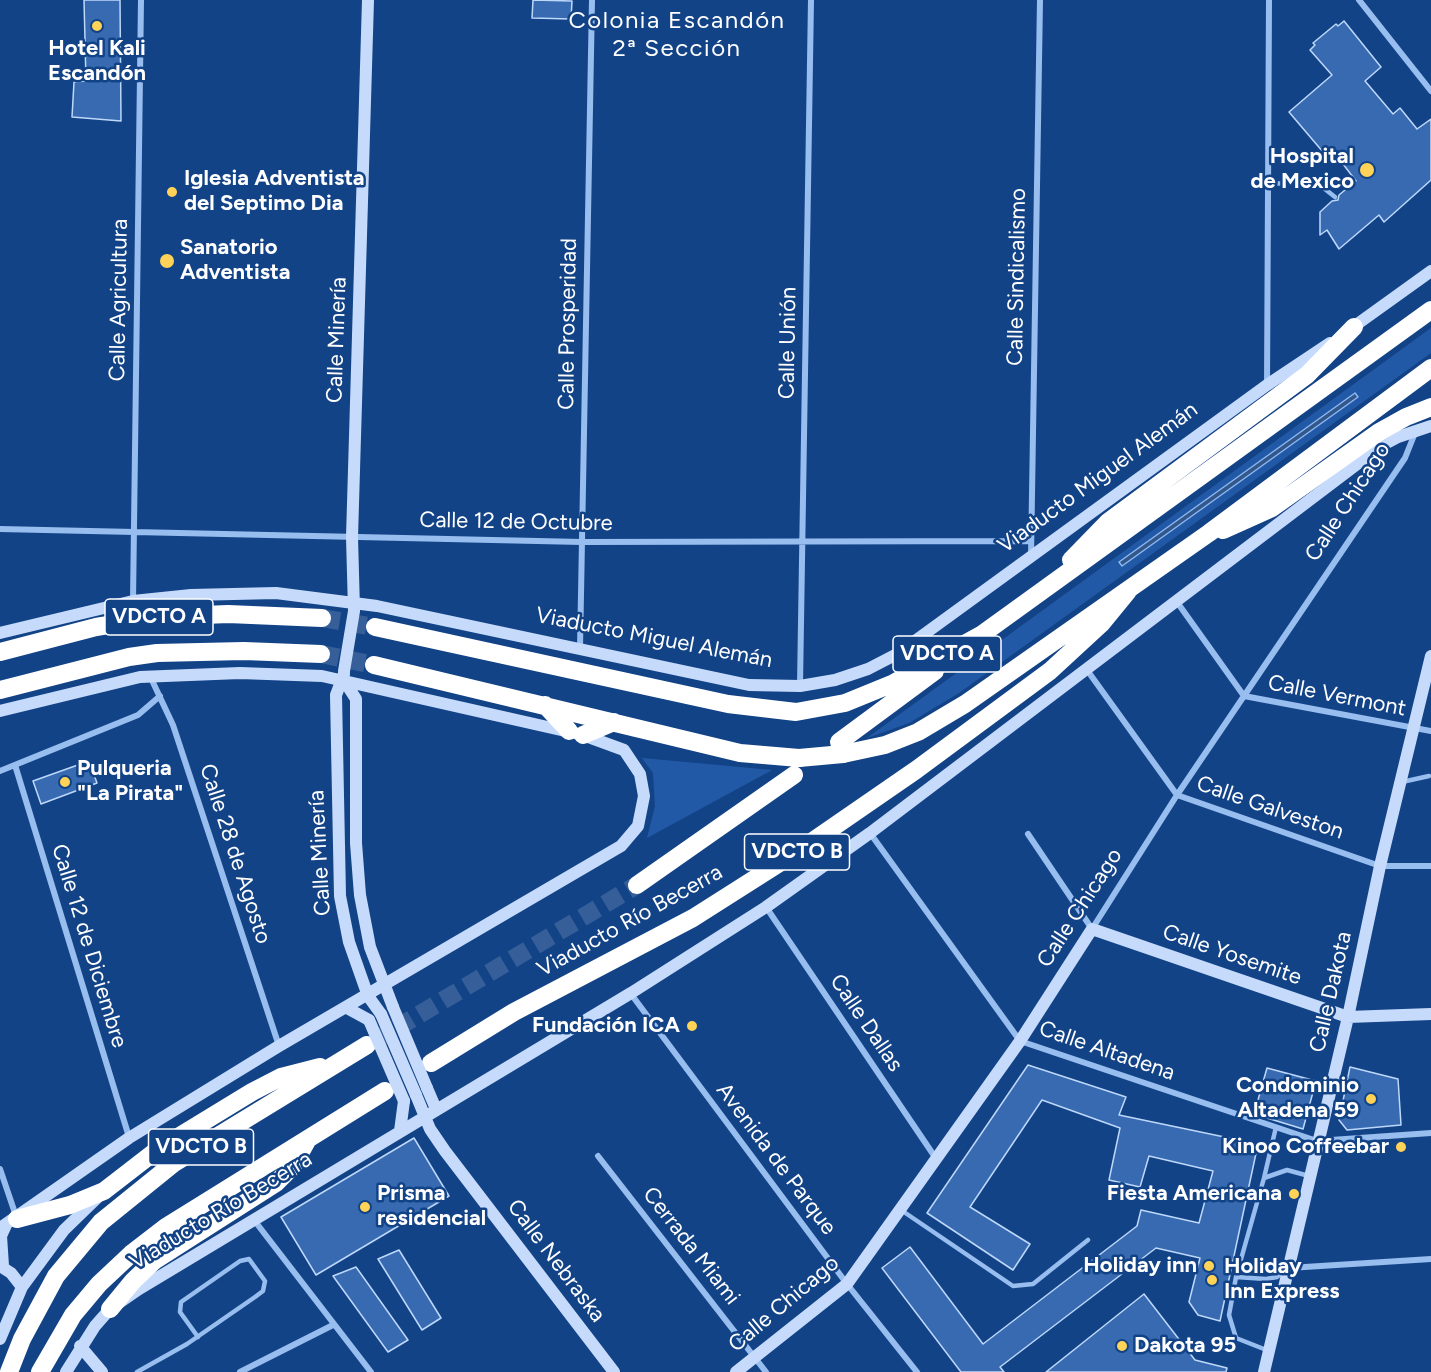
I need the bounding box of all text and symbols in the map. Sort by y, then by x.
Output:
district label: Colonia Escandón 2ª Sección [569,7,785,63]
marker: Hotel Kali Escandón [90,19,104,33]
place label: Hotel Kali Escandón [48,36,146,88]
place label: Hospital de Mexico [1250,144,1354,196]
marker: Hospital de Mexico [1358,161,1376,179]
place label: Iglesia Adventista del Septimo Dia [184,166,365,218]
marker: Iglesia Adventista del Septimo Dia [165,185,179,199]
street label: Calle Sindicalismo [1002,188,1032,366]
street label: Calle Agricultura [104,218,134,382]
place label: Sanatorio Adventista [180,235,290,286]
street label: Calle Prosperidad [553,238,583,410]
marker: Sanatorio Adventista [158,252,176,270]
street label: Calle Minería [322,277,352,403]
street label: Calle Unión [774,287,802,399]
street label: Viaducto Miguel Alemán [993,397,1203,559]
street label: Calle Chicago [1300,438,1396,566]
street label: Calle 12 de Octubre [419,507,613,537]
road number: VDCTO A [105,599,213,635]
street label: Viaducto Miguel Alemán [534,602,774,674]
road number: VDCTO A [893,636,1001,672]
street label: Calle Vermont [1266,670,1408,722]
place label: Pulqueria "La Pirata" [77,756,183,807]
street label: Calle 28 de Agosto [193,761,277,947]
street label: Calle Galveston [1193,770,1347,846]
marker: Pulqueria "La Pirata" [58,775,72,789]
street label: Calle Minería [304,789,336,917]
road number: VDCTO B [744,834,850,870]
street label: Calle 12 de Diciembre [45,841,133,1051]
street label: Calle Chicago [1032,844,1128,972]
street label: Viaducto Río Becerra [533,859,727,983]
street label: Calle Yosemite [1159,919,1305,991]
street label: Calle Dakota [1304,929,1358,1055]
street label: Calle Dallas [824,969,908,1077]
place label: Fundación ICA [532,1013,680,1039]
street label: Calle Altadena [1036,1015,1178,1087]
marker: Fundación ICA [685,1019,699,1033]
place label: Condominio Altadena 59 [1236,1073,1359,1124]
street label: Avenida de Parque [710,1078,842,1240]
marker: Condominio Altadena 59 [1364,1092,1378,1106]
road number: VDCTO B [148,1129,254,1165]
place label: Kinoo Coffeebar [1222,1134,1389,1160]
marker: Kinoo Coffeebar [1394,1140,1408,1154]
street label: Viaducto Río Becerra [125,1146,317,1276]
place label: Prisma residencial [377,1181,486,1232]
place label: Fiesta Americana [1107,1181,1282,1207]
street label: Cerrada Miami [637,1182,745,1310]
marker: Fiesta Americana [1287,1187,1301,1201]
street label: Calle Nebraska [501,1194,611,1328]
marker: Prisma residencial [358,1200,372,1214]
street label: Calle Chicago [723,1250,845,1358]
place label: Holiday inn [1083,1253,1197,1279]
place label: Holiday Inn Express [1224,1254,1340,1306]
marker: Holiday inn [1202,1259,1216,1273]
marker: Holiday Inn Express [1205,1273,1219,1287]
place label: Dakota 95 [1134,1333,1236,1359]
marker: Dakota 95 [1115,1339,1129,1353]

